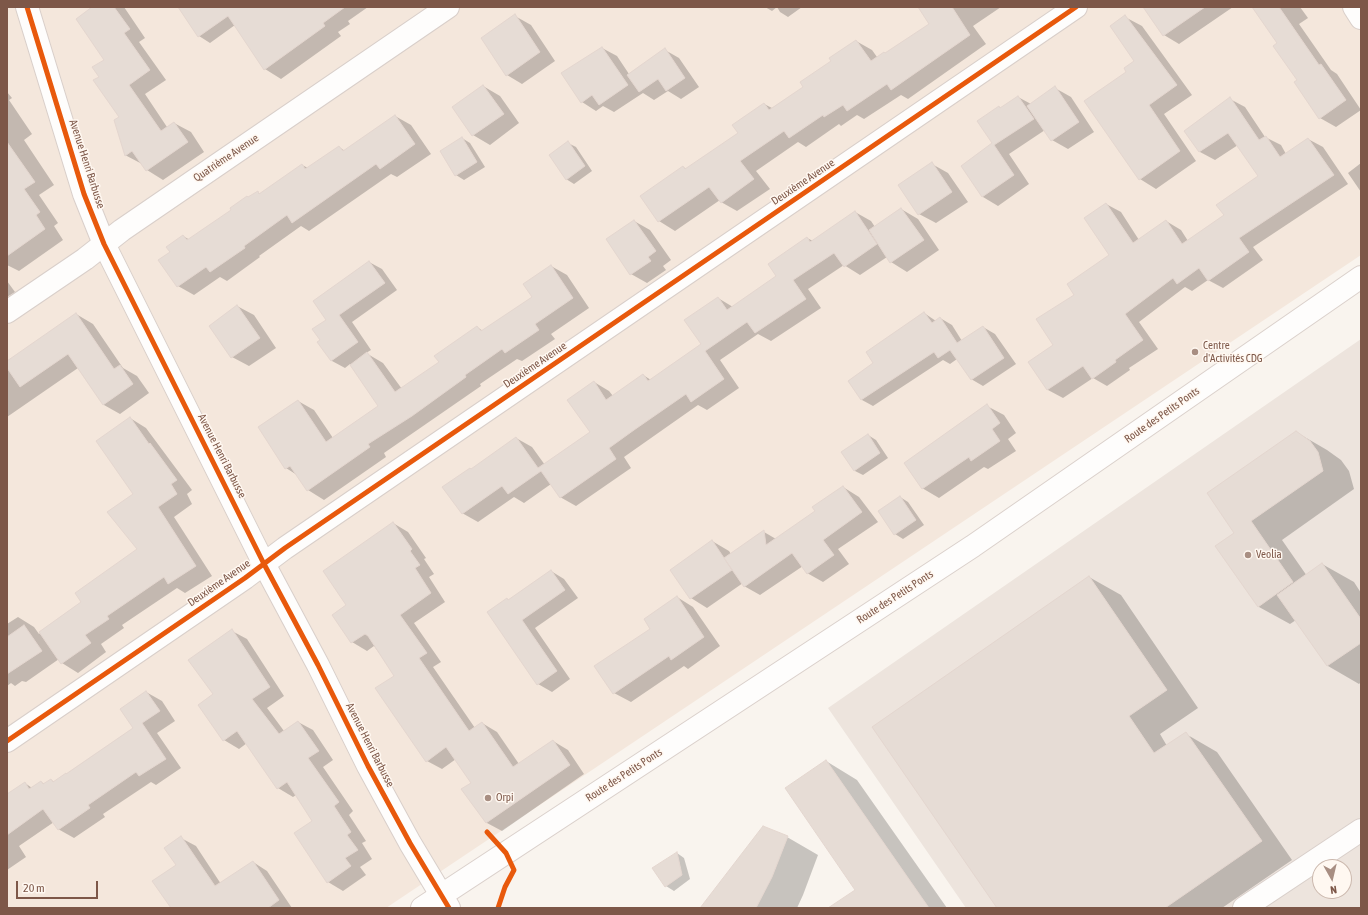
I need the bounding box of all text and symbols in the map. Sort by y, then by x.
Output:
street label: Avenue Henri Barbusse [66,118,108,210]
street label: Quatrième Avenue [191,131,261,185]
street label: Deuxième Avenue [769,156,837,208]
street label: Deuxième Avenue [501,339,569,391]
place label: Centre d'Activités CDG [1203,339,1263,365]
marker: Centre d'Activités CDG [1190,347,1200,357]
street label: Route des Petits Ponts [1122,384,1202,446]
street label: Avenue Henri Barbusse [195,412,249,500]
place label: Veolia [1256,548,1282,562]
marker: Veolia [1243,550,1253,560]
street label: Deuxième Avenue [185,557,253,609]
street label: Route des Petits Ponts [854,567,936,627]
street label: Avenue Henri Barbusse [343,701,397,789]
street label: Route des Petits Ponts [583,745,665,805]
place label: Orpi [496,791,513,805]
marker: Orpi [483,793,493,803]
north arrow [1312,859,1352,899]
scale bar [18,873,100,899]
text: 20 m [23,881,45,895]
text: N [1329,883,1338,896]

